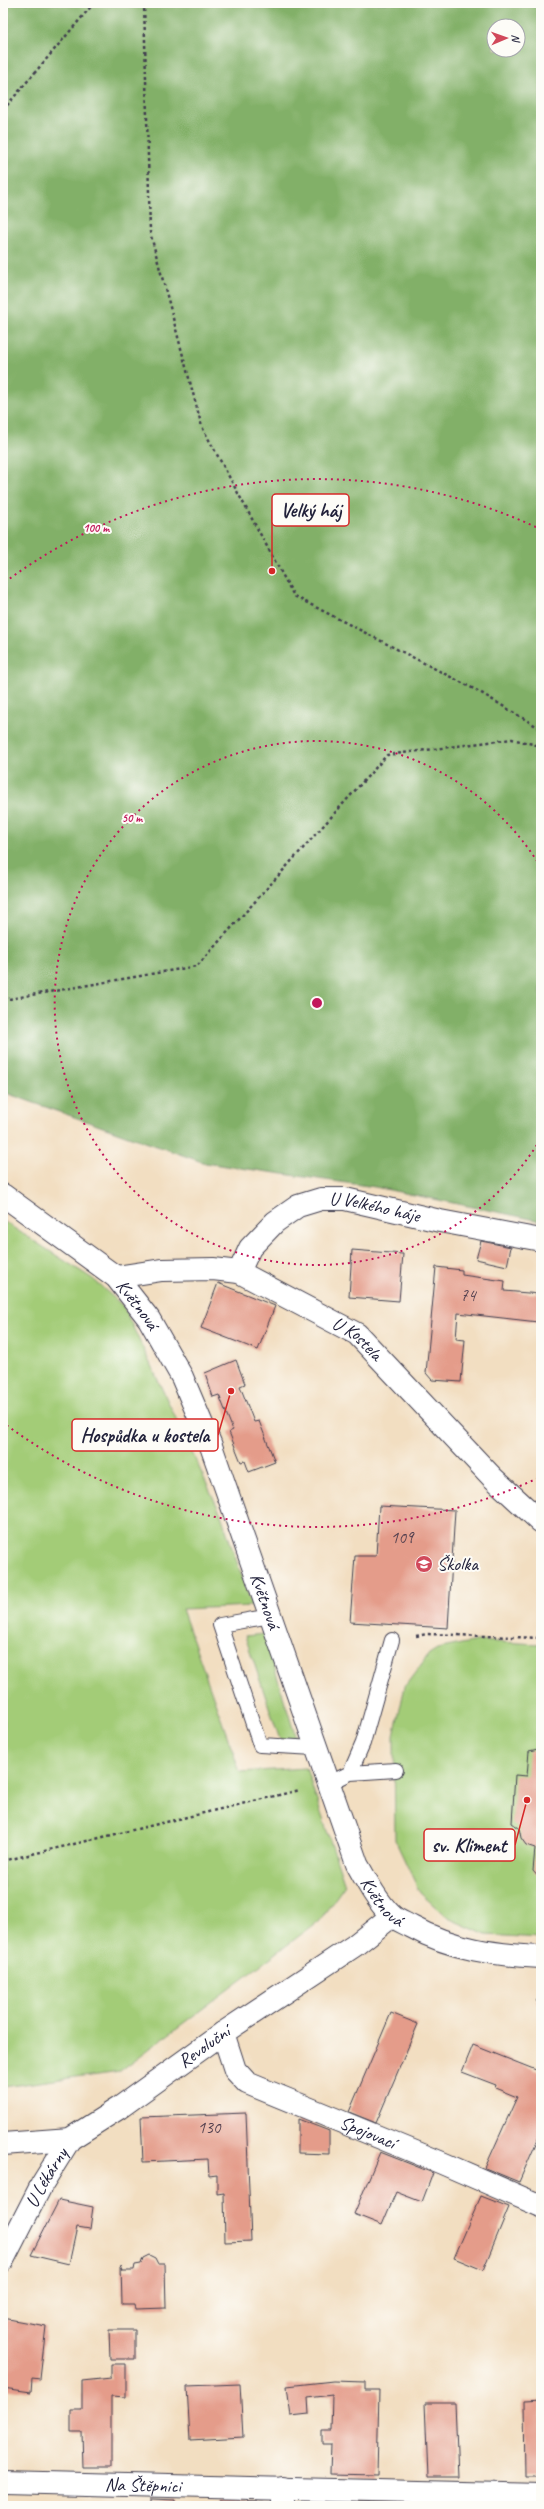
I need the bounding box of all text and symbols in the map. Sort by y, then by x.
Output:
north arrow [486,18,526,58]
text: N [509,34,523,43]
callout: Velký háj [272,494,349,526]
text: Velký háj [280,498,344,523]
text: 100 m [83,520,110,536]
text: 50 m [122,810,143,826]
centre of rings [310,996,324,1010]
street label: U Velkého háje [329,1187,424,1228]
street label: Květnová [111,1275,166,1336]
house number: 74 [460,1285,478,1306]
street label: U Kostela [328,1311,390,1367]
callout: Hospůdka u kostela [72,1419,218,1451]
text: Hospůdka u kostela [81,1423,211,1448]
house number: 109 [391,1527,415,1548]
place label: Školka [437,1552,479,1576]
school or university icon: Školka [414,1554,434,1574]
street label: Květnová [244,1570,287,1634]
callout: sv. Kliment [424,1829,515,1861]
text: sv. Kliment [432,1833,509,1858]
street label: Květnová [355,1873,409,1933]
street label: Revoluční [173,2017,238,2073]
street label: Spojovací [336,2110,403,2156]
house number: 130 [198,2117,222,2138]
street label: U Lékárny [20,2142,74,2212]
street label: Na Štěpnici [105,2472,184,2498]

